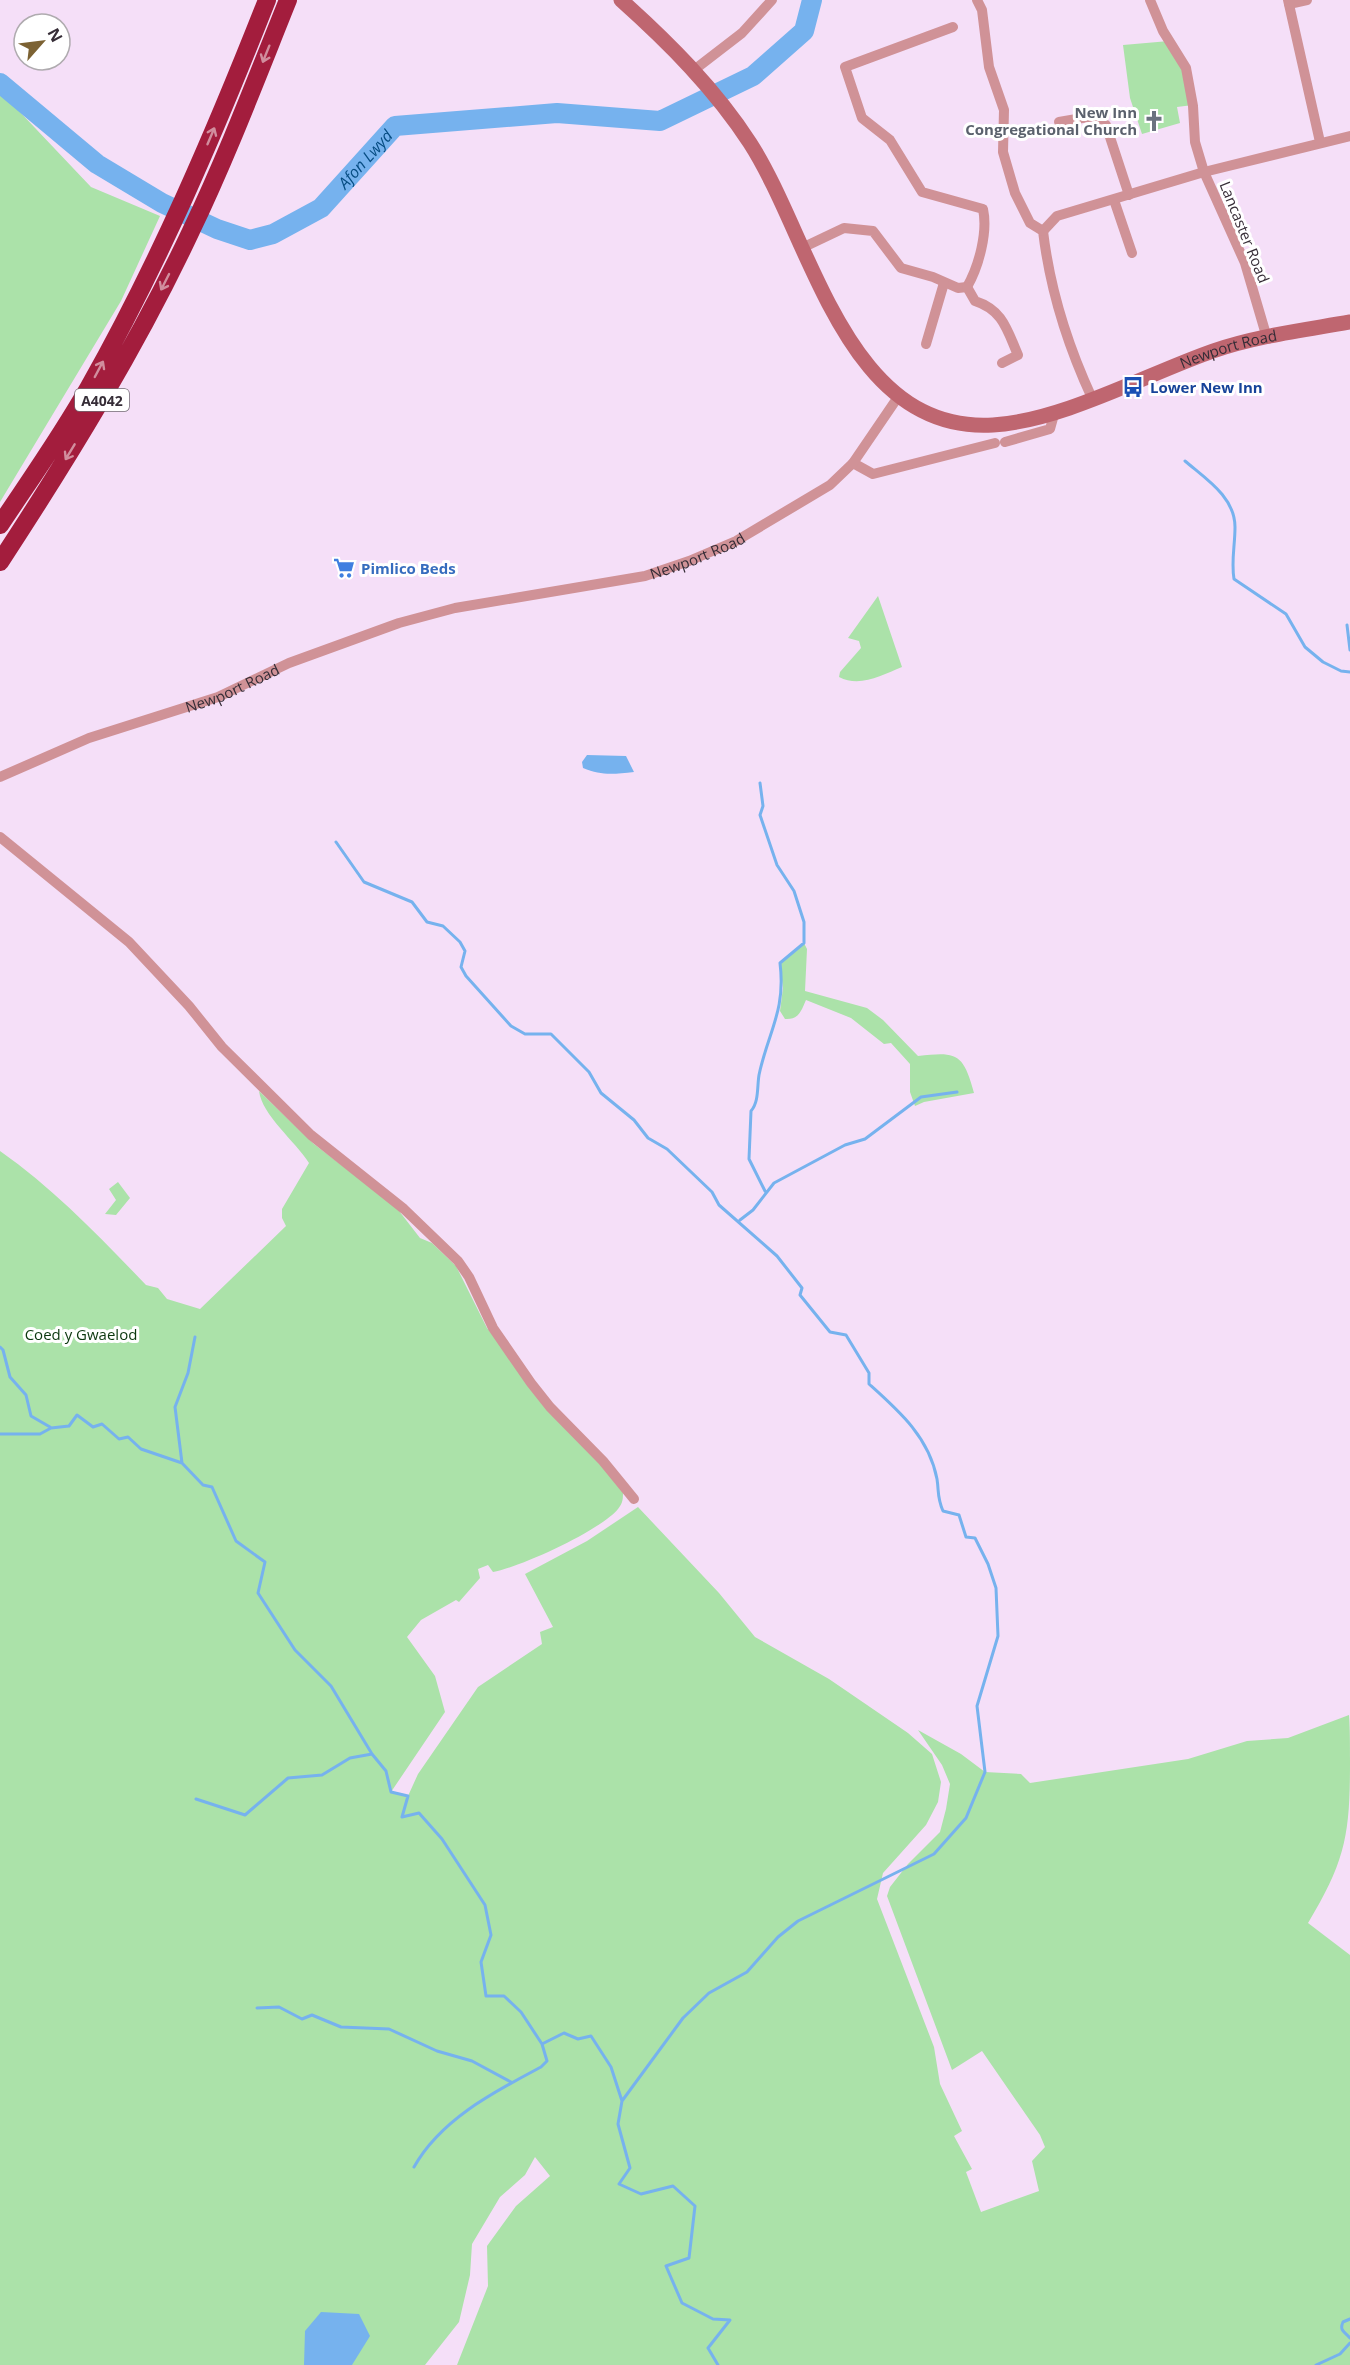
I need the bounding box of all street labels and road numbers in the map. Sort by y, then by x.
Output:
street label: Lancaster Road [1216,178,1274,286]
street label: Newport Road [1176,325,1278,373]
road number: A4042 [75,389,129,411]
street label: Newport Road [647,528,749,584]
street label: Newport Road [183,659,283,717]

